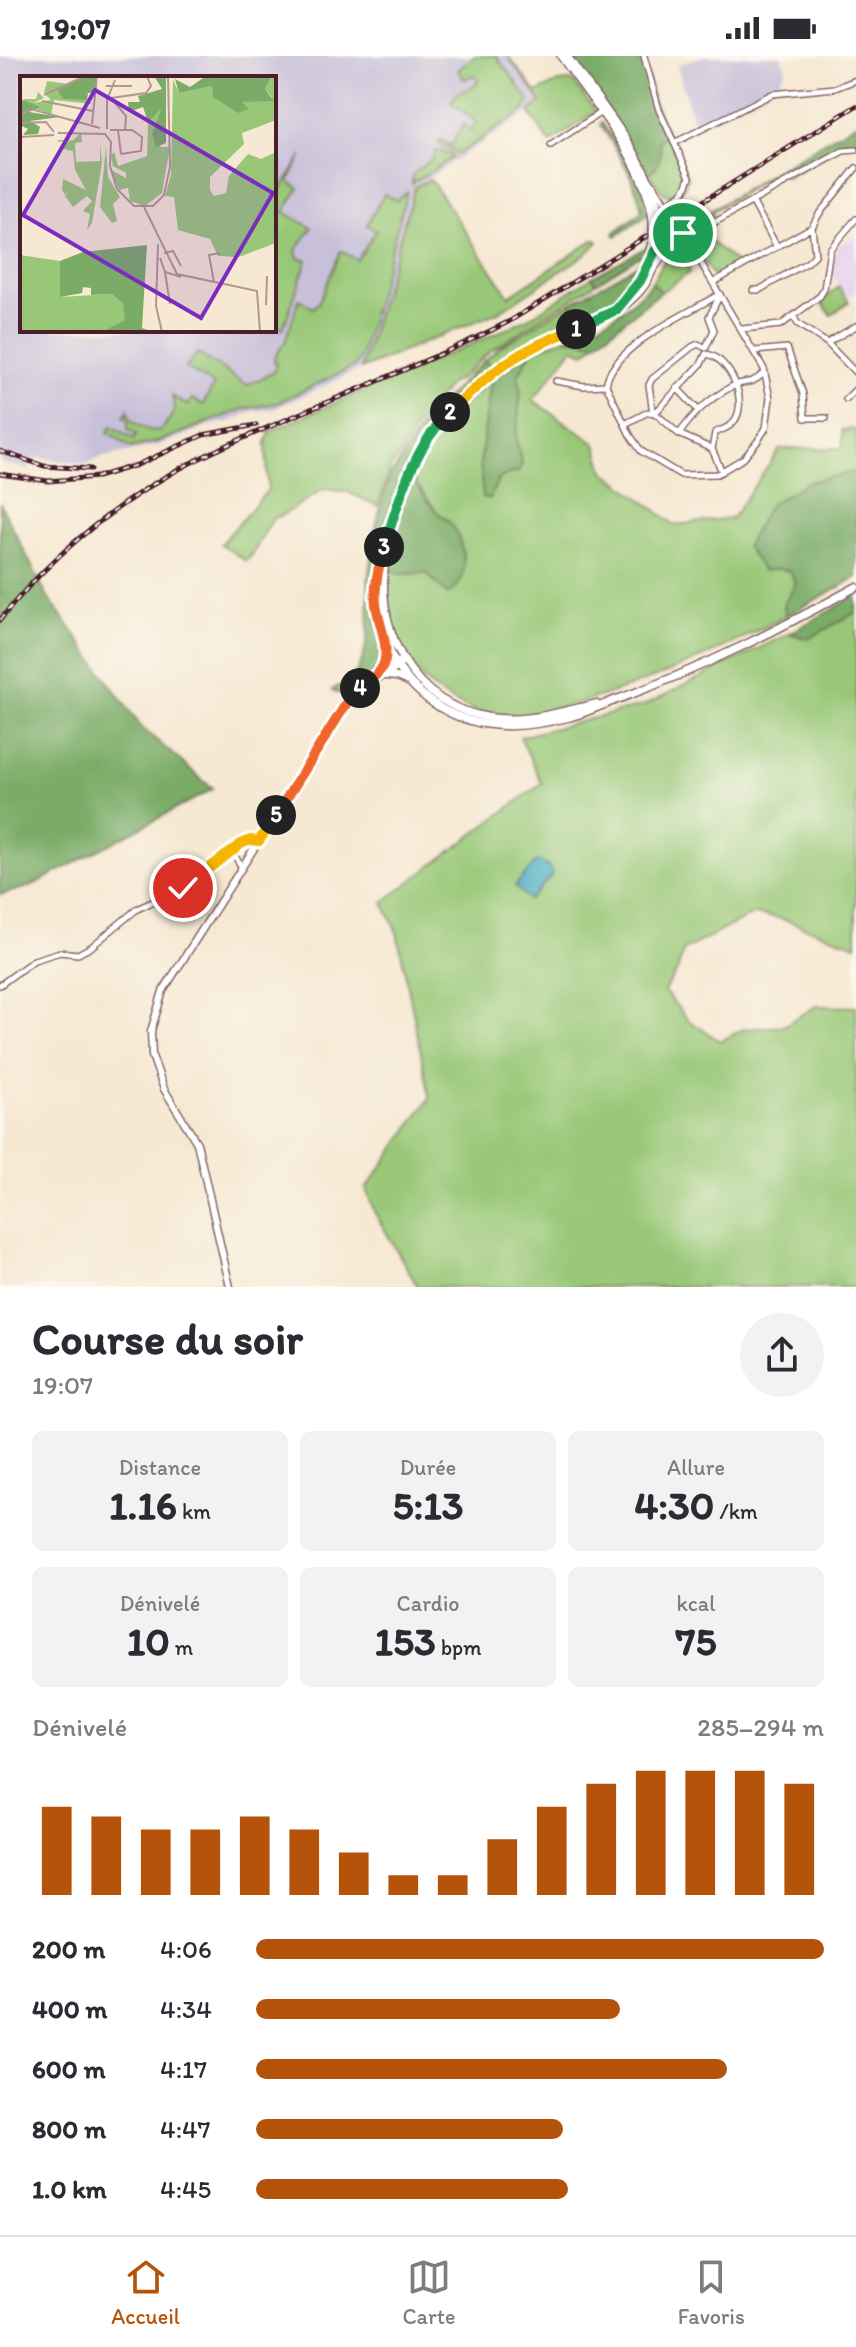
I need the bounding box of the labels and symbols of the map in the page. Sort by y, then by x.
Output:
inset map [20,76,276,332]
pin [649,199,717,267]
pin: 1 [556,309,596,349]
pin: 2 [430,392,470,432]
pin: 3 [364,527,404,567]
pin: 4 [340,668,380,708]
pin: 5 [256,795,296,835]
pin [149,854,217,922]

